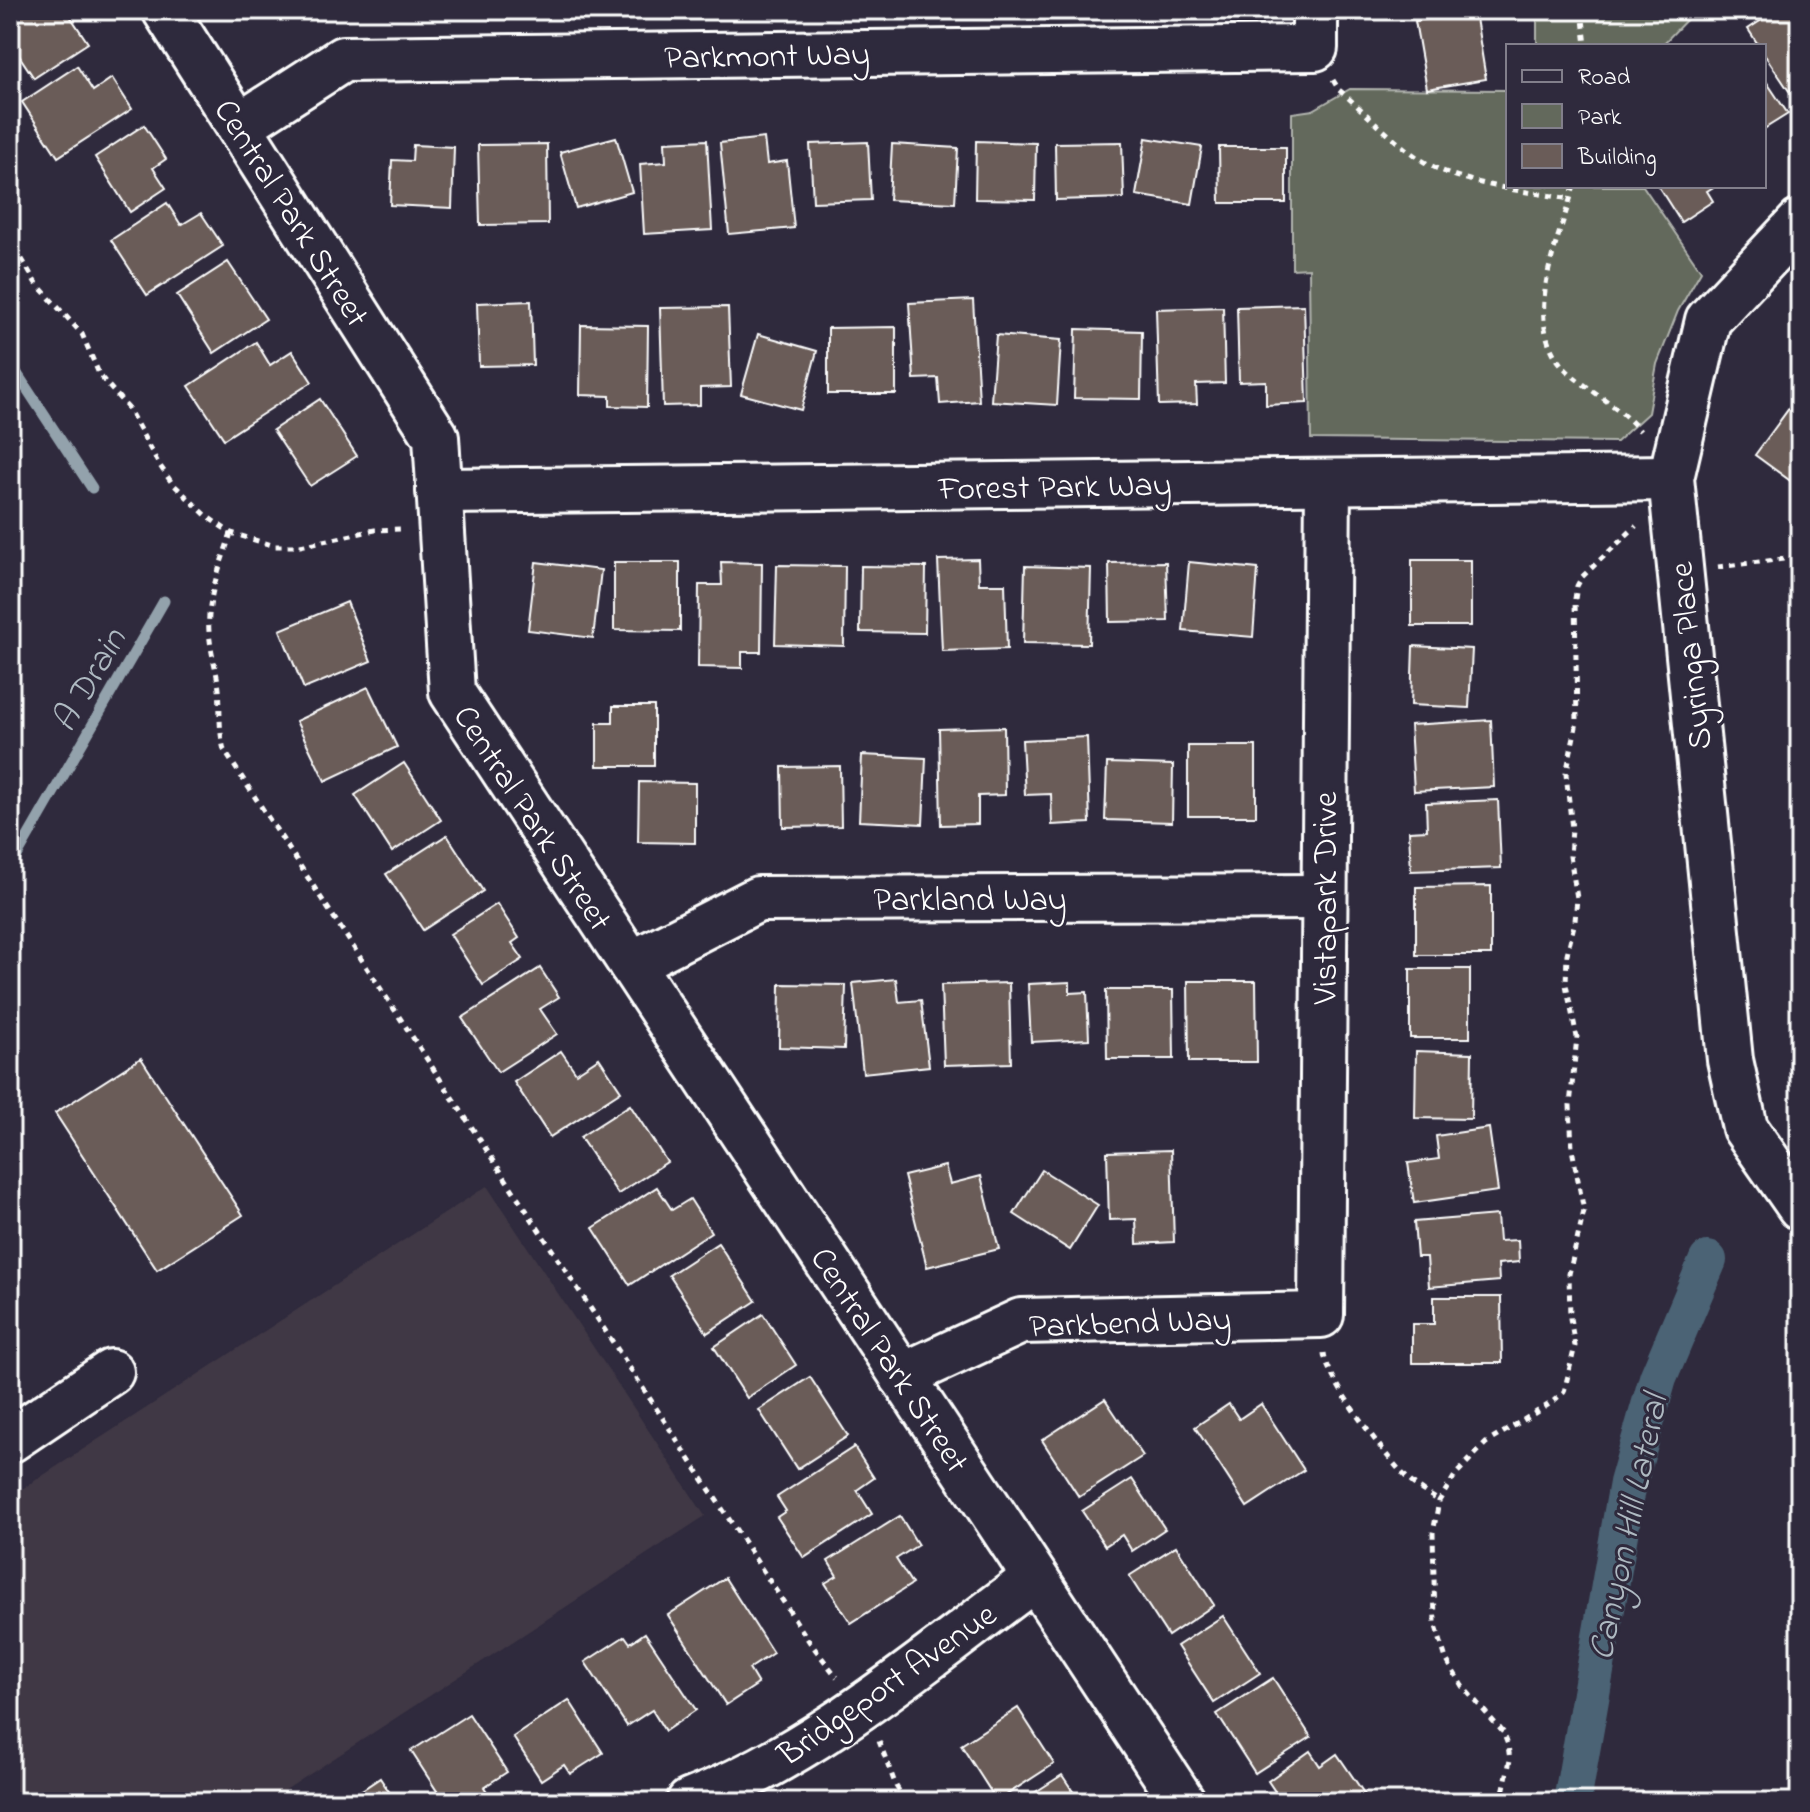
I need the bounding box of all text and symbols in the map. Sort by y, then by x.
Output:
street label: Parkmont Way [664,31,870,85]
legend [1506,44,1766,188]
text: Road [1578,61,1631,96]
street label: Central Park Street [199,90,380,338]
text: Park [1578,101,1622,136]
text: Building [1577,141,1657,176]
street label: Forest Park Way [937,462,1172,516]
street label: Syringa Place [1658,559,1728,752]
water label: A Drain [40,618,143,743]
street label: Central Park Street [439,696,623,942]
street label: Vistapark Drive [1303,791,1353,1005]
street label: Parkland Way [873,877,1067,927]
street label: Central Park Street [796,1238,980,1484]
street label: Parkbend Way [1028,1296,1232,1354]
water label: Canyon Hill Lateral [1576,1387,1685,1665]
street label: Bridgeport Avenue [768,1592,1009,1781]

